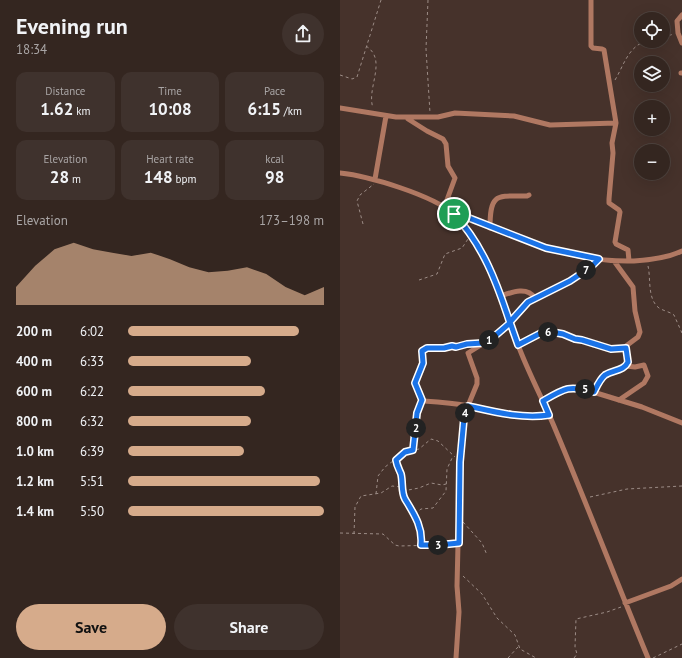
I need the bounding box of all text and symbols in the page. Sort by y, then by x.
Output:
text: Evening run [16,12,128,40]
map controls [634,12,670,180]
button: locate [634,12,670,48]
button: share [282,13,324,55]
text: 18:34 [16,41,47,58]
button: layers [634,56,670,92]
text: Distance [45,84,85,98]
text: Time [158,84,182,98]
text: Pace [264,84,285,98]
text: 1.62 [40,98,73,120]
text: 10:08 [148,98,192,120]
text: 6:15 [247,98,281,120]
button: + [634,100,670,136]
text: km [73,104,90,118]
text: /km [281,104,302,118]
button: − [634,144,670,180]
text: Elevation [43,152,87,166]
text: Heart rate [146,152,194,166]
text: kcal [265,152,284,166]
text: 28 [50,166,69,188]
text: 148 [144,166,173,188]
text: 98 [265,166,284,188]
text: m [69,172,81,186]
text: bpm [173,172,196,186]
pin [437,197,471,231]
icon: arrive [443,203,465,225]
text: Elevation [16,212,68,229]
text: 173–198 m [259,212,324,229]
pin: 7 [576,260,596,280]
text: 7 [583,263,589,277]
pin: 6 [538,322,558,342]
text: 200 m [16,323,52,340]
text: 6:02 [80,323,104,340]
text: 6 [545,325,551,339]
pin: 1 [479,330,499,350]
text: 1 [486,333,492,347]
text: 400 m [16,353,52,370]
text: 6:33 [80,353,104,370]
pin: 5 [575,379,595,399]
text: 5 [582,382,588,396]
text: 600 m [16,383,52,400]
text: 6:22 [80,383,104,400]
pin: 4 [455,403,475,423]
text: 4 [462,406,468,420]
text: 800 m [16,413,52,430]
text: 6:32 [80,413,104,430]
pin: 2 [406,418,426,438]
text: 2 [413,421,419,435]
text: 1.0 km [16,443,54,460]
text: 6:39 [80,443,104,460]
text: 1.2 km [16,473,54,490]
text: 5:51 [80,473,104,490]
text: 1.4 km [16,503,54,520]
text: 5:50 [80,503,104,520]
pin: 3 [428,535,448,555]
text: 3 [435,538,441,552]
button: Save [16,604,166,650]
button: Share [174,604,324,650]

